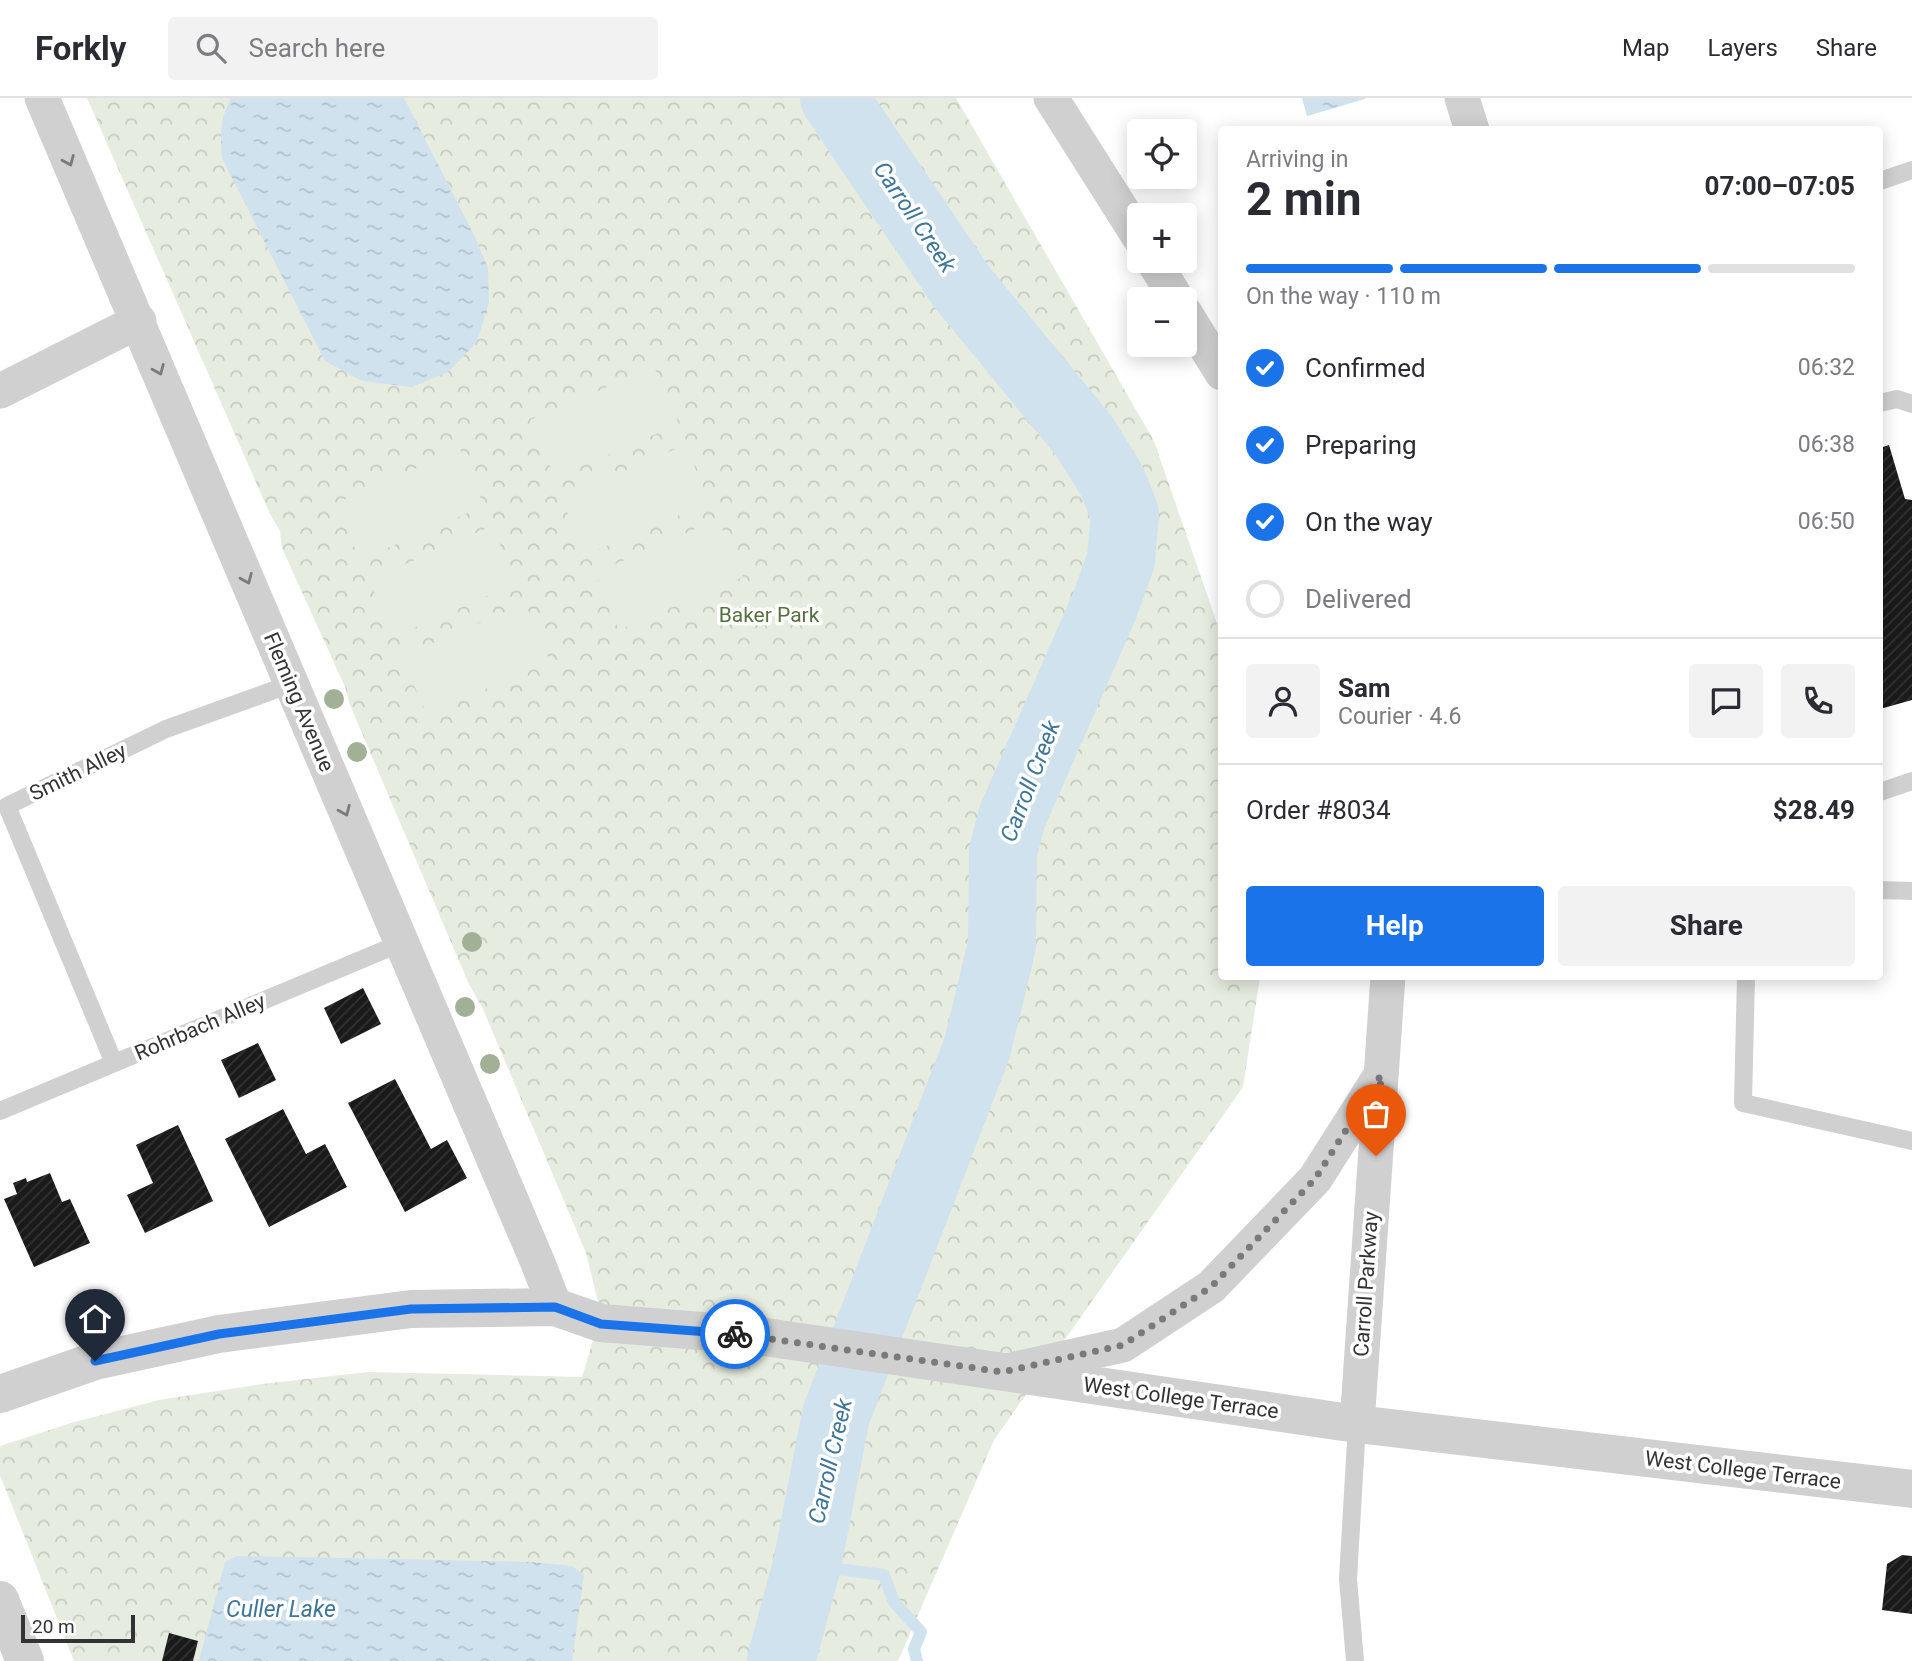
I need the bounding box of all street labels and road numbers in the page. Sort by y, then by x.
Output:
street label: Fleming Avenue [259,629,339,775]
street label: Smith Alley [26,738,130,806]
street label: Rohrbach Alley [131,989,269,1065]
street label: Carroll Parkway [1349,1210,1383,1358]
street label: West College Terrace [1082,1372,1280,1424]
street label: West College Terrace [1644,1446,1842,1494]

